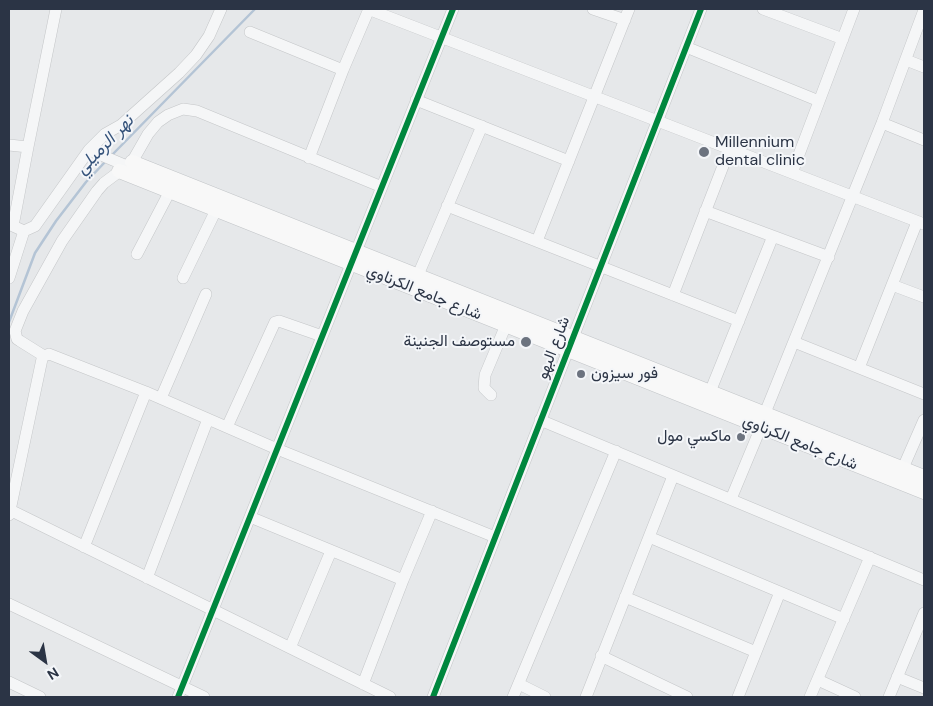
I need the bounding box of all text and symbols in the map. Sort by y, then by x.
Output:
water label: نهر الرميلي [71,111,139,179]
place label: Millennium dental clinic [715,133,805,171]
marker: Millennium dental clinic [697,145,711,159]
street label: شارع جامع الكرناوي [364,261,484,325]
street label: شارع البهو [533,314,575,382]
place label: مستوصف الجنينة [403,332,515,352]
marker: مستوصف الجنينة [519,335,533,349]
place label: فور سيزون [591,364,658,384]
marker: فور سيزون [575,368,587,380]
street label: شارع جامع الكرناوي [740,411,860,475]
place label: ماكسي مول [657,427,731,447]
marker: ماكسي مول [735,431,747,443]
north arrow [20,636,70,686]
text: N [44,663,62,684]

